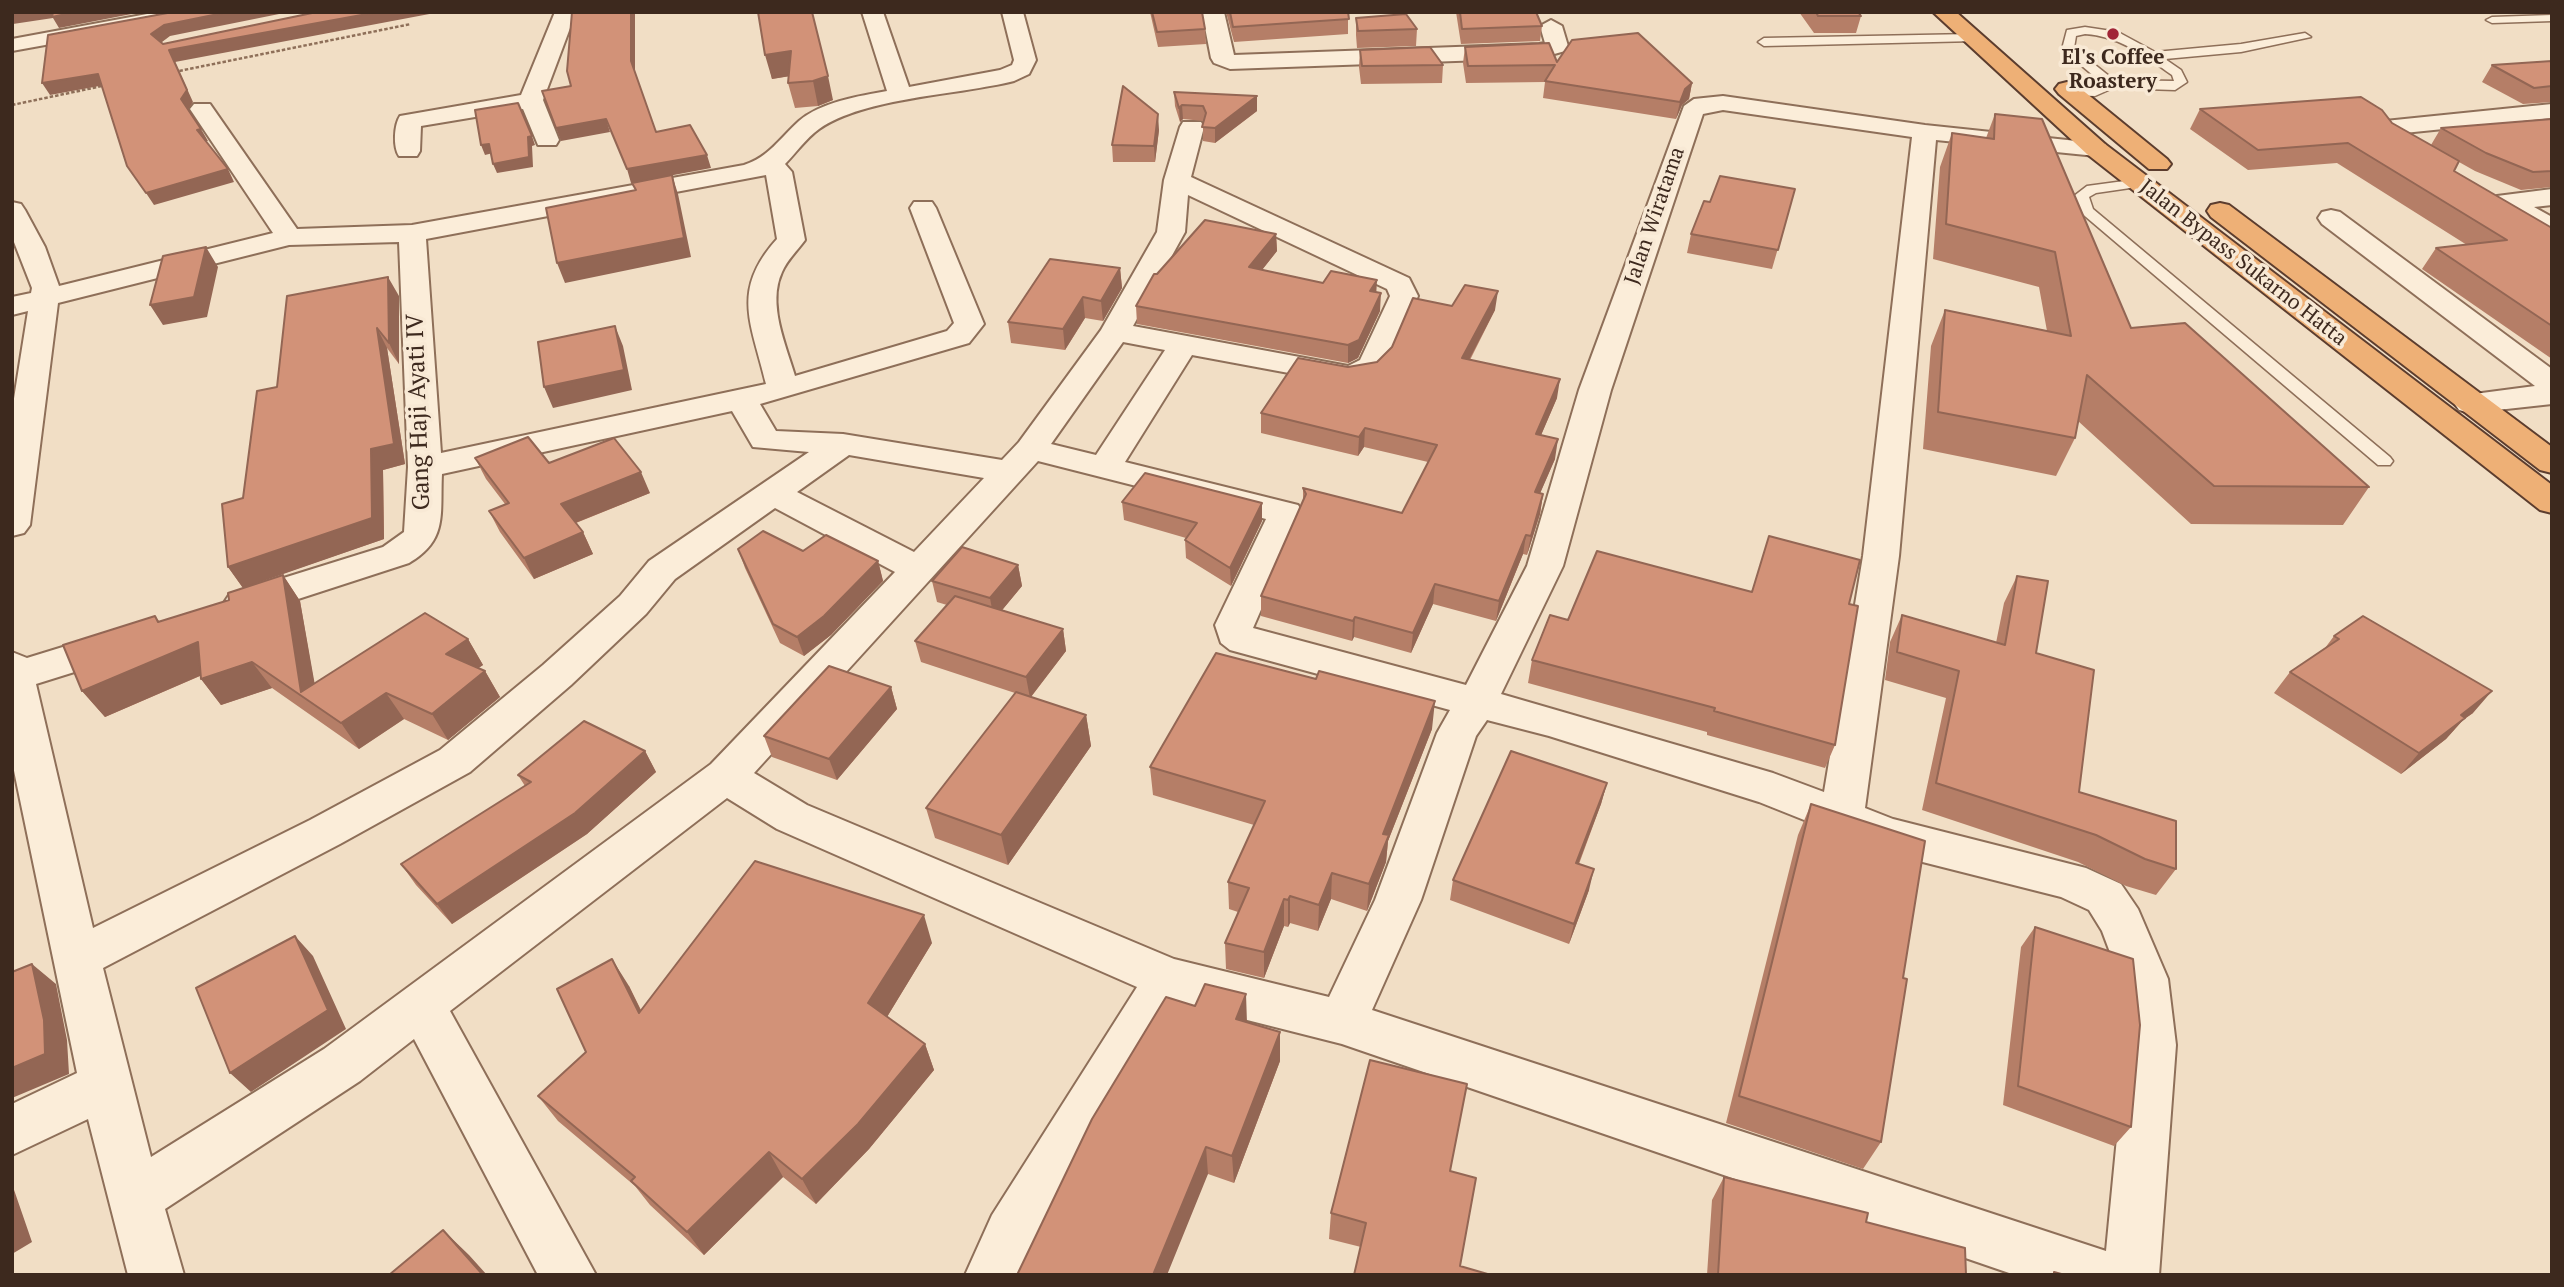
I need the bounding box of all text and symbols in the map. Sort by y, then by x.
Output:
marker: El's Coffee Roastery [2105,26,2121,42]
place label: El's Coffee Roastery [2061,45,2165,95]
street label: Jalan Wiratama [1620,144,1690,288]
street label: Jalan Bypass Sukarno Hatta [2135,174,2351,352]
street label: Gang Haji Ayati IV [401,313,437,511]

